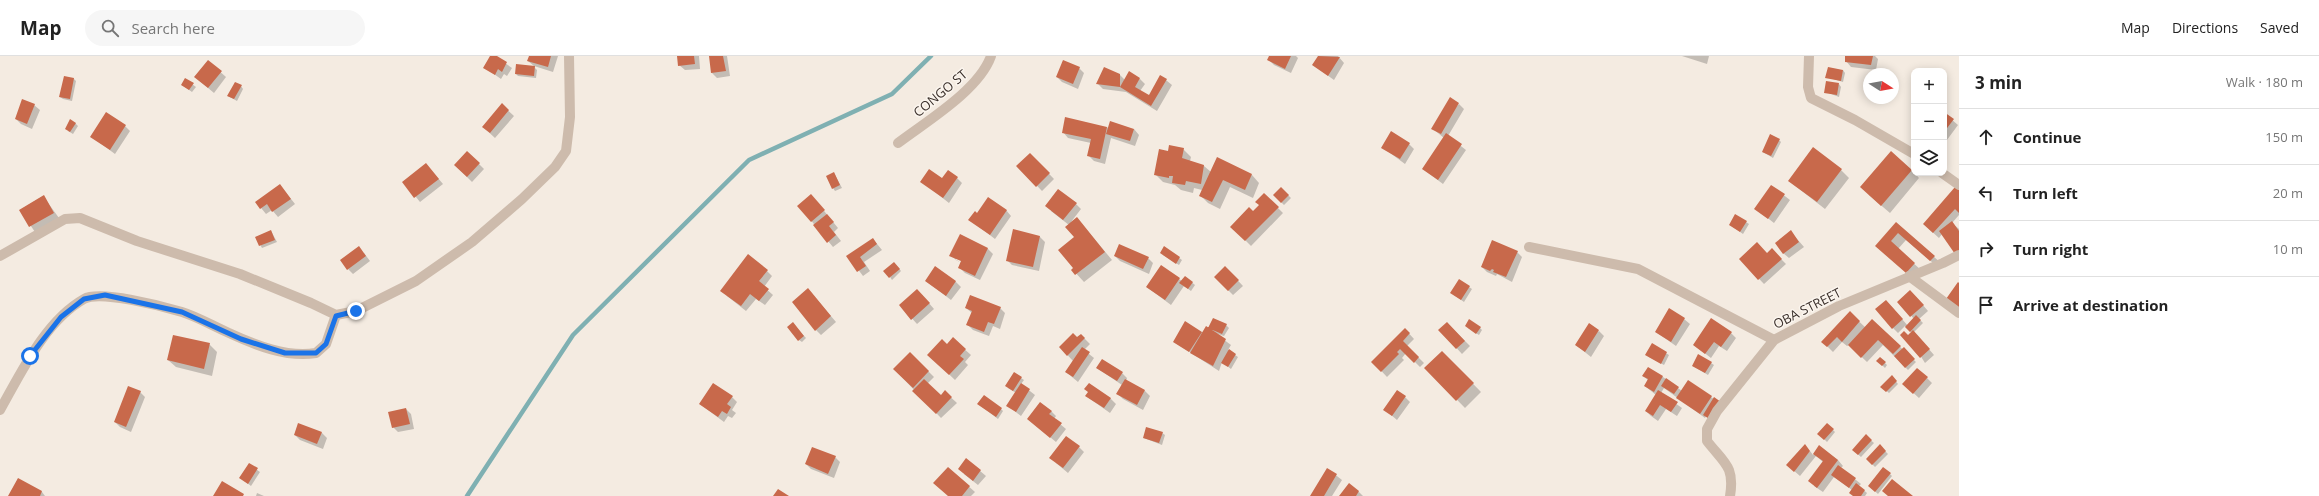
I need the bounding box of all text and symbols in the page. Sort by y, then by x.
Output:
search box [85,10,365,46]
text: Map [20,15,61,41]
icon: search [99,17,121,39]
text: Search here [131,18,215,38]
text: Map [2121,18,2150,37]
text: Directions [2172,18,2238,37]
text: Saved [2260,18,2299,37]
street label: CONGO ST [909,65,971,121]
north arrow [1863,68,1899,104]
map controls [1911,68,1947,176]
button: + [1911,68,1947,104]
text: 3 min [1975,71,2022,94]
text: Walk · 180 m [2226,73,2303,91]
button: − [1911,104,1947,140]
icon: ahead [1975,126,1997,148]
text: Continue [2013,127,2081,147]
text: 150 m [2265,128,2303,146]
button: layers [1911,140,1947,176]
icon: left [1975,182,1997,204]
text: Turn left [2013,183,2078,203]
text: 20 m [2273,184,2303,202]
icon: right [1975,238,1997,260]
text: Turn right [2013,239,2088,259]
text: 10 m [2273,240,2303,258]
street label: OBA STREET [1770,283,1845,333]
icon: arrive [1975,294,1997,316]
text: Arrive at destination [2013,295,2168,315]
route end [347,302,365,320]
route start [21,347,39,365]

